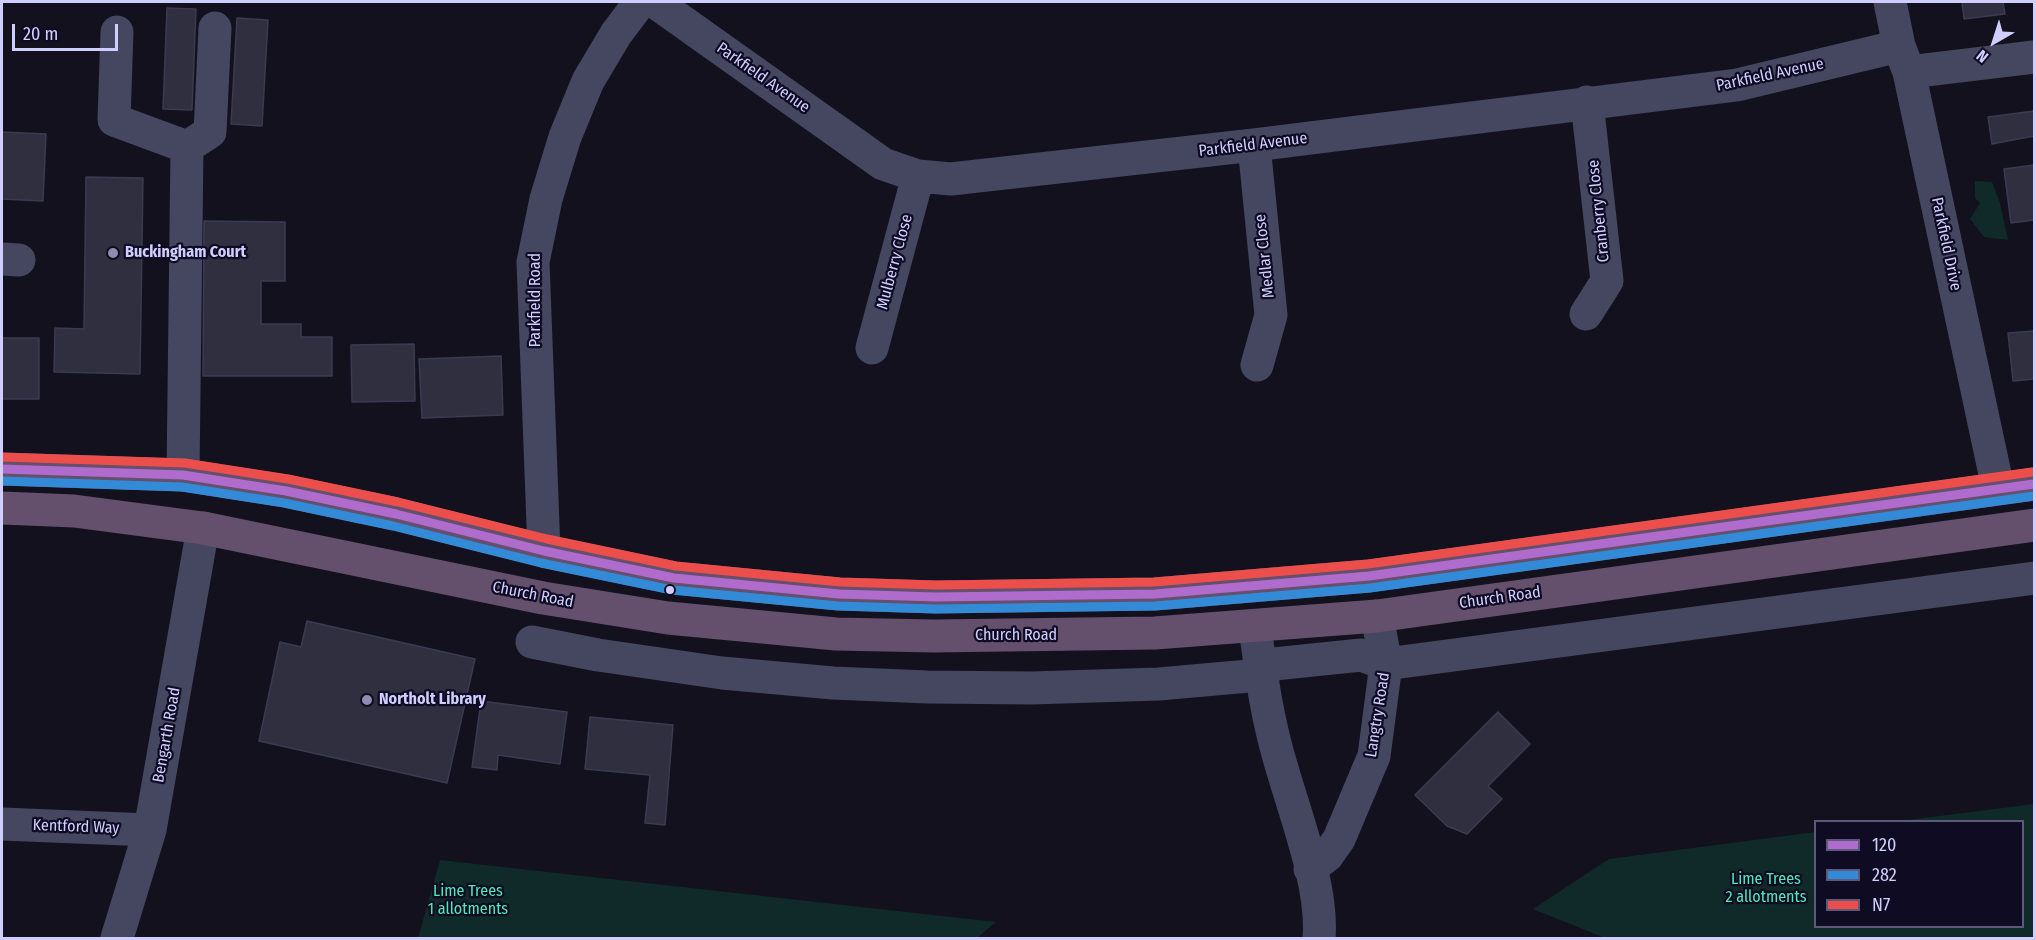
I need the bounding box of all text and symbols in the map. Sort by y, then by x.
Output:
scale bar [15,12,122,50]
north arrow [1964,12,2024,72]
text: 20 m [23,23,58,45]
street label: Parkfield Avenue [713,39,813,117]
text: N [1973,46,1992,67]
street label: Parkfield Avenue [1715,54,1825,96]
street label: Parkfield Avenue [1198,129,1308,161]
street label: Cranberry Close [1584,159,1614,263]
street label: Parkfield Drive [1927,196,1965,292]
street label: Mulberry Close [873,212,917,312]
street label: Medlar Close [1251,213,1279,299]
place label: Buckingham Court [125,243,246,263]
marker: Buckingham Court [106,246,120,260]
street label: Parkfield Road [526,253,546,347]
street label: Church Road [491,578,575,612]
street label: Church Road [1458,583,1542,613]
unlabelled marker [664,584,676,596]
street label: Church Road [975,626,1057,646]
street label: Langtry Road [1362,671,1394,759]
street label: Bengarth Road [149,686,185,784]
place label: Northolt Library [379,690,486,710]
marker: Northolt Library [360,693,374,707]
street label: Kentford Way [32,816,120,838]
legend [1814,820,2024,928]
text: 120 [1872,834,1896,856]
text: 282 [1872,864,1897,886]
park label: Lime Trees 2 allotments [1725,870,1807,908]
park label: Lime Trees 1 allotments [428,882,508,920]
text: N7 [1872,894,1890,916]

